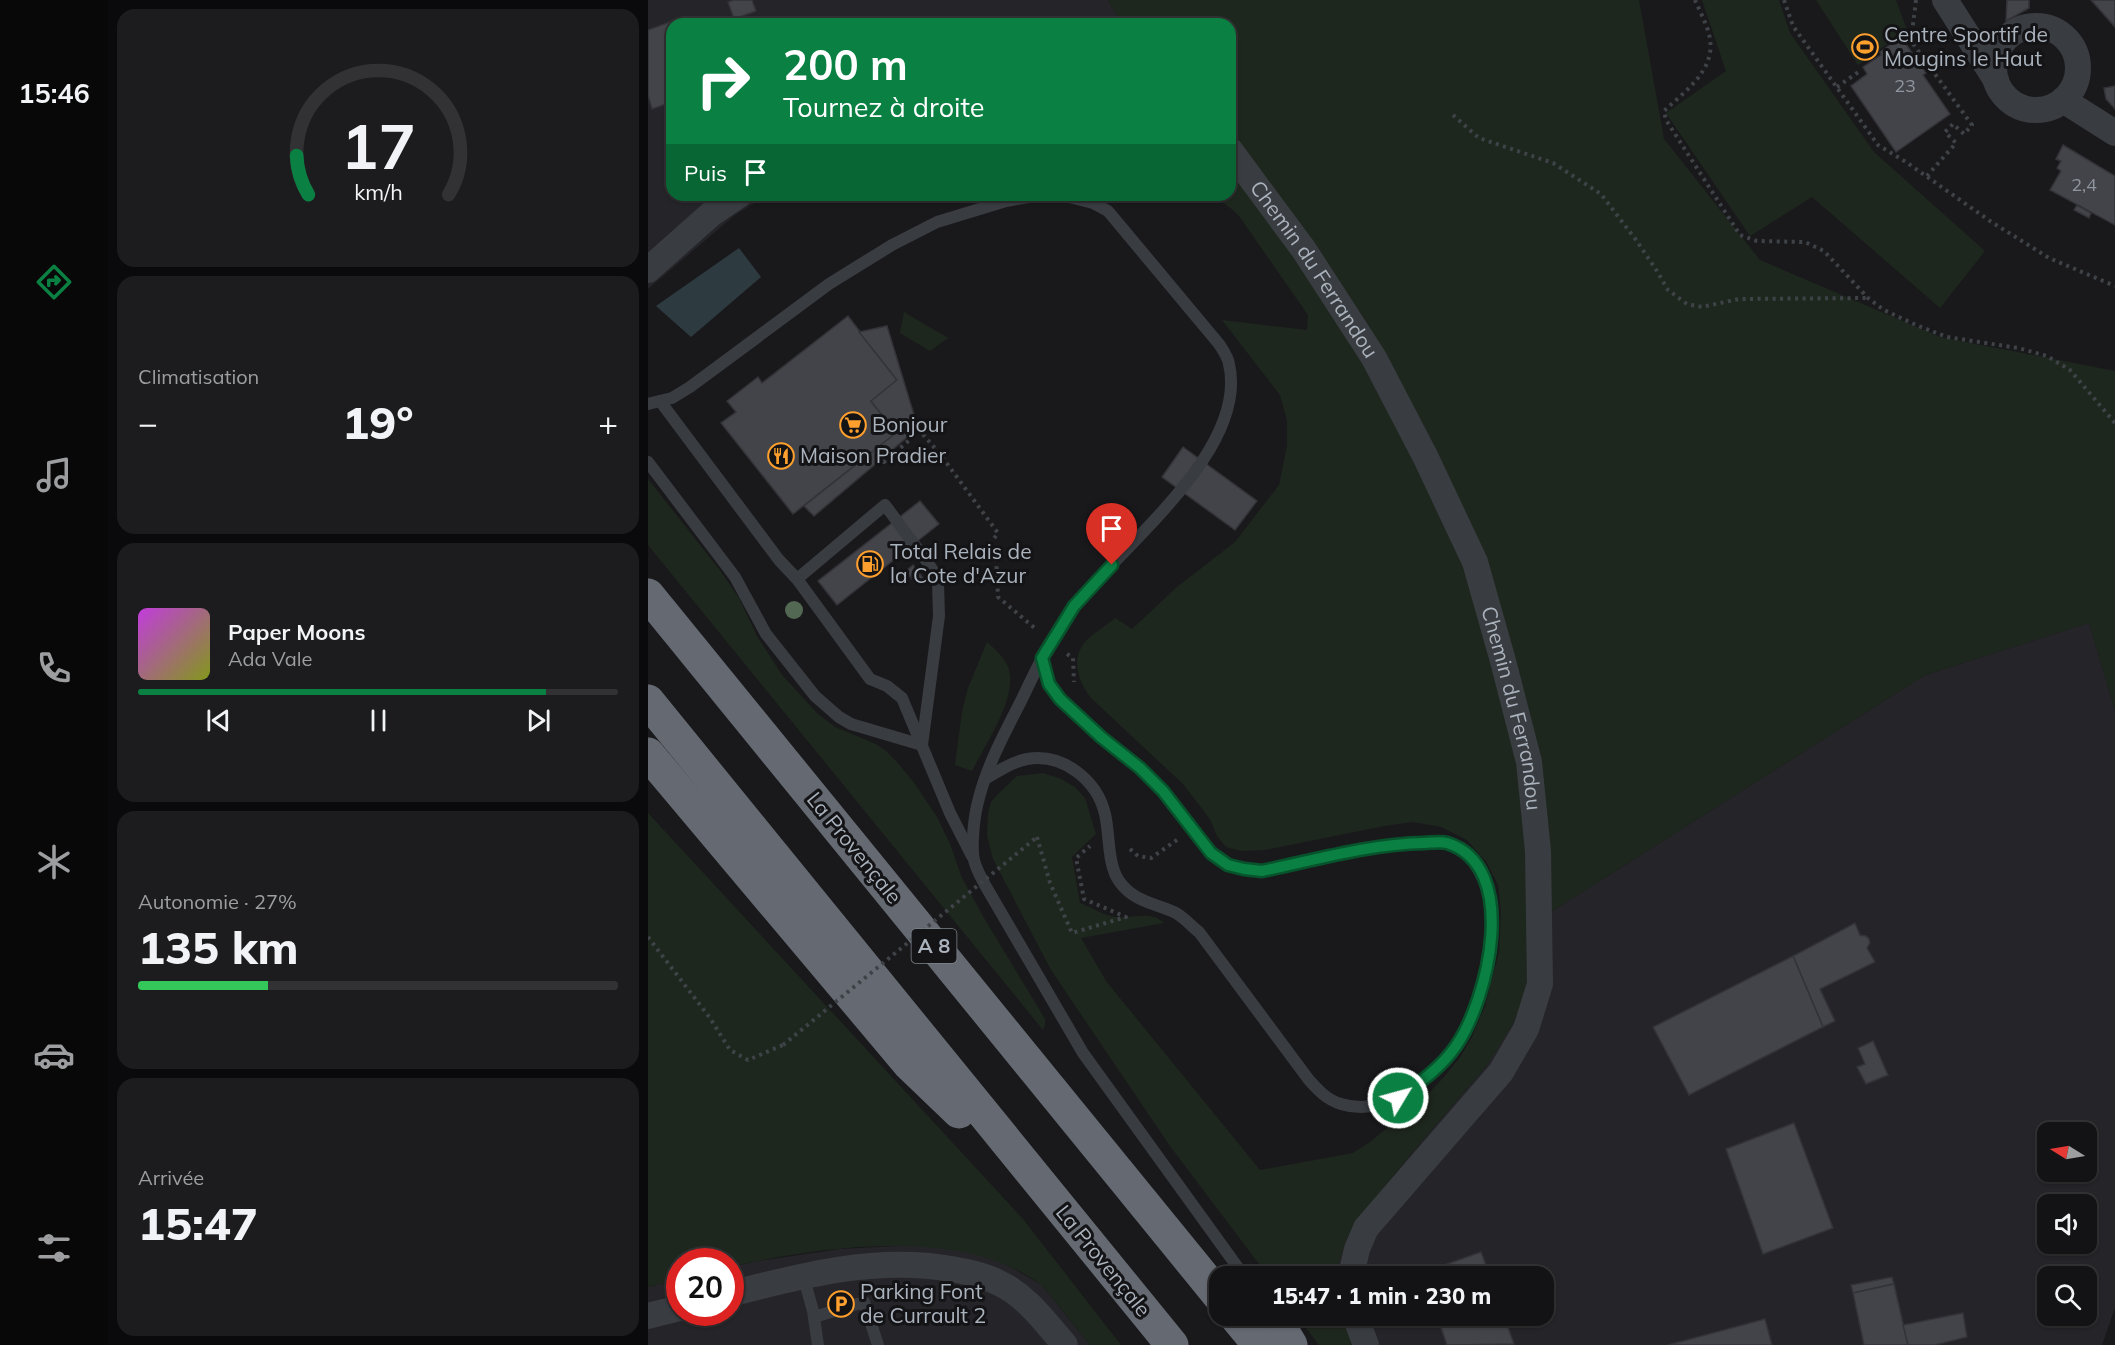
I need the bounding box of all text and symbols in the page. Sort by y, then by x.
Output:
place label: Centre Sportif de Mougins le Haut [1884,21,2048,71]
sports icon: Centre Sportif de Mougins le Haut [1850,32,1880,62]
text: 200 m [783,38,908,91]
icon: right [684,42,762,120]
house number: 23 [1894,74,1916,97]
text: 15:46 [18,76,90,110]
text: Tournez à droite [783,90,984,124]
text: 17 [341,106,415,185]
icon: arrive [739,156,772,189]
text: Puis [684,159,727,187]
house number: 2,4 [2071,173,2097,196]
street label: Chemin du Ferrandou [1245,175,1384,362]
text: km/h [354,178,402,205]
icon: directions [33,261,75,303]
text: Climatisation [138,364,259,389]
text: 19° [342,394,414,450]
text: − [138,402,158,443]
text: + [598,402,618,443]
supermarket icon: Bonjour [838,410,868,440]
place label: Bonjour [872,411,948,437]
restaurant icon: Maison Pradier [766,441,796,471]
place label: Maison Pradier [800,442,946,468]
icon: music [33,454,75,496]
pin [1086,503,1137,565]
icon: arrive [1095,512,1128,545]
place label: Total Relais de la Cote d'Azur [890,538,1032,588]
fuel station icon: Total Relais de la Cote d'Azur [855,549,885,579]
street label: Chemin du Ferrandou [1476,603,1548,812]
text: Paper Moons [228,618,366,646]
text: Ada Vale [228,646,312,671]
icon: phone [33,647,75,689]
icon: previous [202,704,235,737]
icon: pause [362,704,395,737]
icon: next [522,704,555,737]
street label: La Provençale [802,786,908,909]
icon: climate [33,841,75,883]
text: Autonomie · 27% [138,889,297,914]
text: 135 km [138,919,299,975]
road number: A 8 [912,929,956,963]
icon: car [33,1034,75,1076]
position arrow [1366,1066,1430,1130]
north arrow [2037,1122,2097,1182]
map controls [2037,1122,2097,1326]
text: Arrivée [138,1165,204,1190]
button: sound [2037,1194,2097,1254]
text: 15:47 [138,1195,258,1251]
street label: La Provençale [1051,1199,1157,1322]
icon: filters [33,1227,75,1269]
speed limit sign: 20 [666,1248,744,1326]
button: search [2037,1266,2097,1326]
place label: Parking Font de Currault 2 [860,1278,986,1328]
text: 15:47 · 1 min · 230 m [1272,1282,1491,1310]
parking icon: Parking Font de Currault 2 [826,1289,856,1319]

